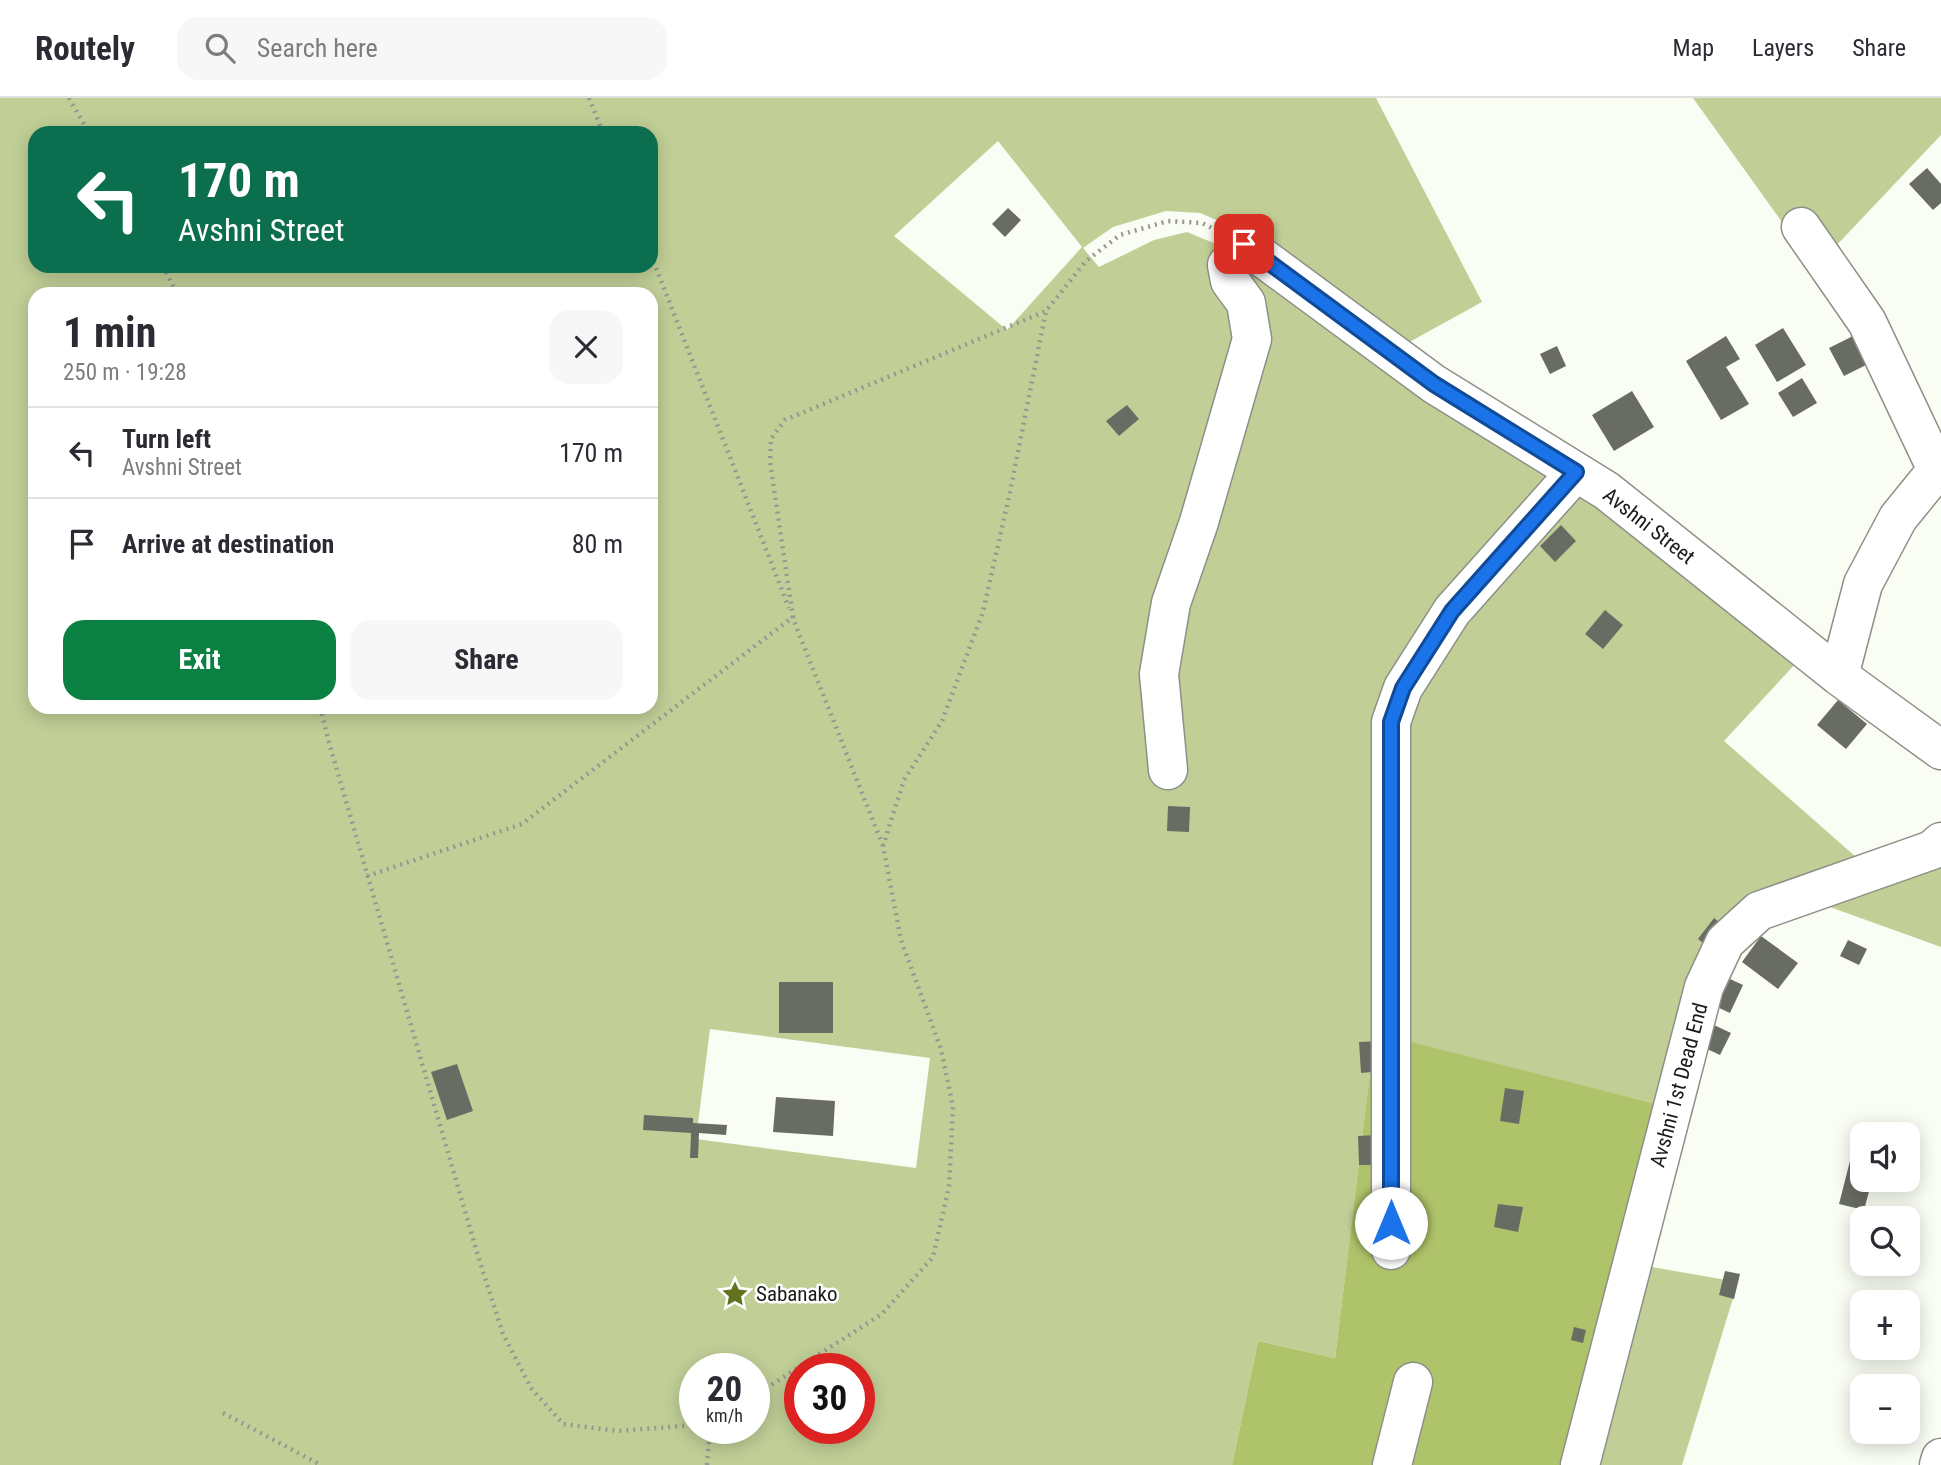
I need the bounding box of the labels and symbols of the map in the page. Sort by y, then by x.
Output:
pin [1214,214,1274,274]
street label: Avshni Street [1599,483,1699,569]
street label: Avshni 1st Dead End [1646,1000,1712,1170]
position arrow [1354,1186,1428,1260]
place icon: Sabanako [720,1279,750,1309]
place label: Sabanako [756,1282,838,1306]
speed limit sign: 30 [784,1353,875,1444]

